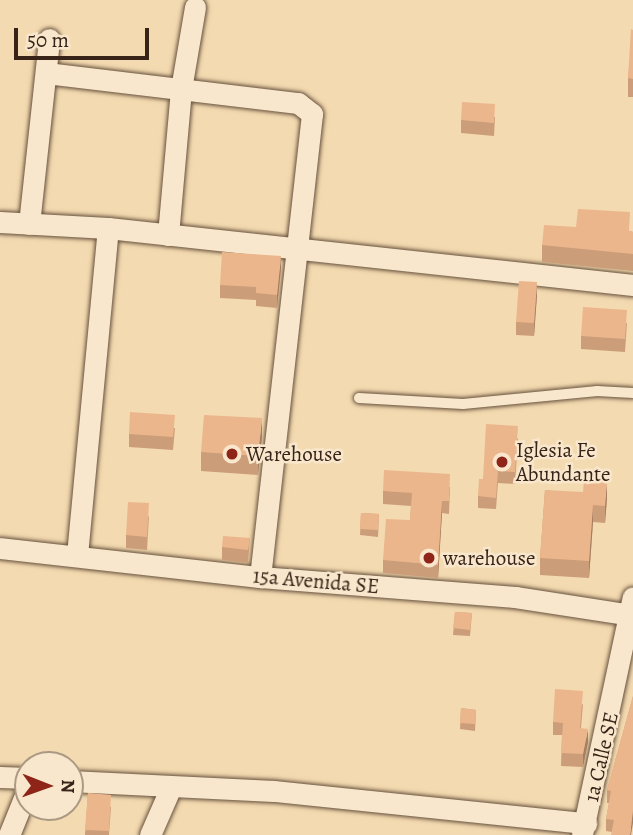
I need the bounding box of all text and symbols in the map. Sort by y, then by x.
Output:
scale bar [18,14,152,58]
text: 50 m [27,26,69,54]
place label: Iglesia Fe Abundante [516,437,610,487]
place label: Warehouse [246,441,342,467]
marker: Warehouse [224,446,240,462]
marker: Iglesia Fe Abundante [494,454,510,470]
place label: warehouse [443,545,535,571]
marker: warehouse [421,550,437,566]
street label: 15a Avenida SE [252,563,380,599]
street label: 1a Calle SE [578,710,624,804]
north arrow [14,751,84,821]
text: N [55,779,81,793]

